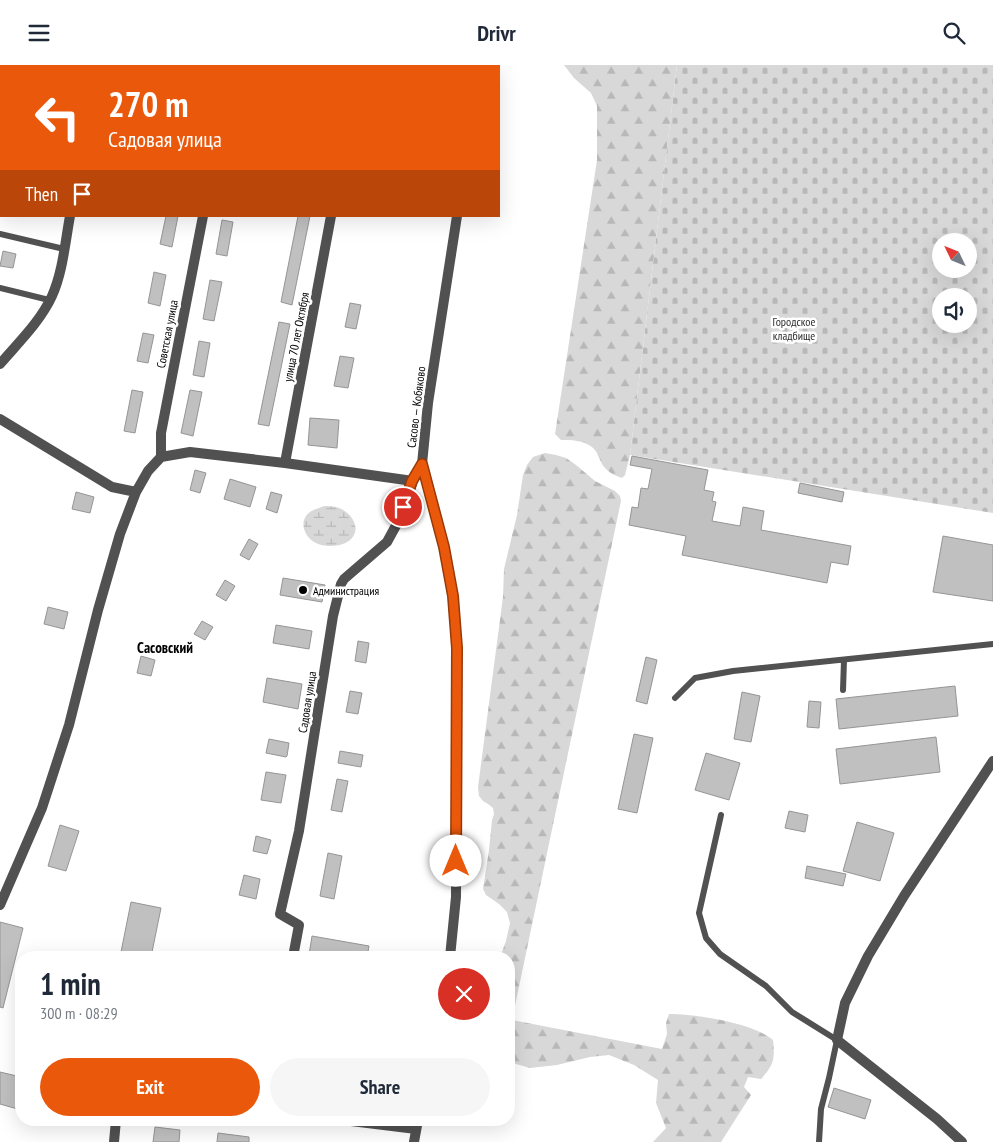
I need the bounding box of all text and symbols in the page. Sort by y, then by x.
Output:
icon: menu [25,19,53,47]
text: Drivr [477,19,516,47]
icon: search [940,19,968,47]
text: 270 m [108,81,189,127]
icon: left [25,85,90,150]
text: Садовая улица [108,125,222,153]
icon: arrive [68,180,96,208]
text: Then [25,182,58,206]
north arrow [932,233,978,277]
map controls [932,233,977,333]
button: sound [932,288,977,333]
street label: улица 70 лет Октября [280,290,312,383]
street label: Советская улица [153,298,181,369]
park label: Городское кладбище [772,314,816,343]
street label: Сасово — Кобяково [404,365,428,449]
pin [382,486,424,528]
icon: arrive [389,493,417,521]
place label: Администрация [313,583,379,598]
marker: Администрация [297,584,309,596]
district label: Сасовский [137,638,193,657]
street label: Садовая улица [295,670,319,734]
position arrow [429,834,481,886]
text: 1 min [40,964,101,1003]
button: close [438,968,490,1020]
text: 300 m · 08:29 [40,1003,118,1023]
button: Exit [40,1058,260,1116]
button: Share [270,1058,490,1116]

